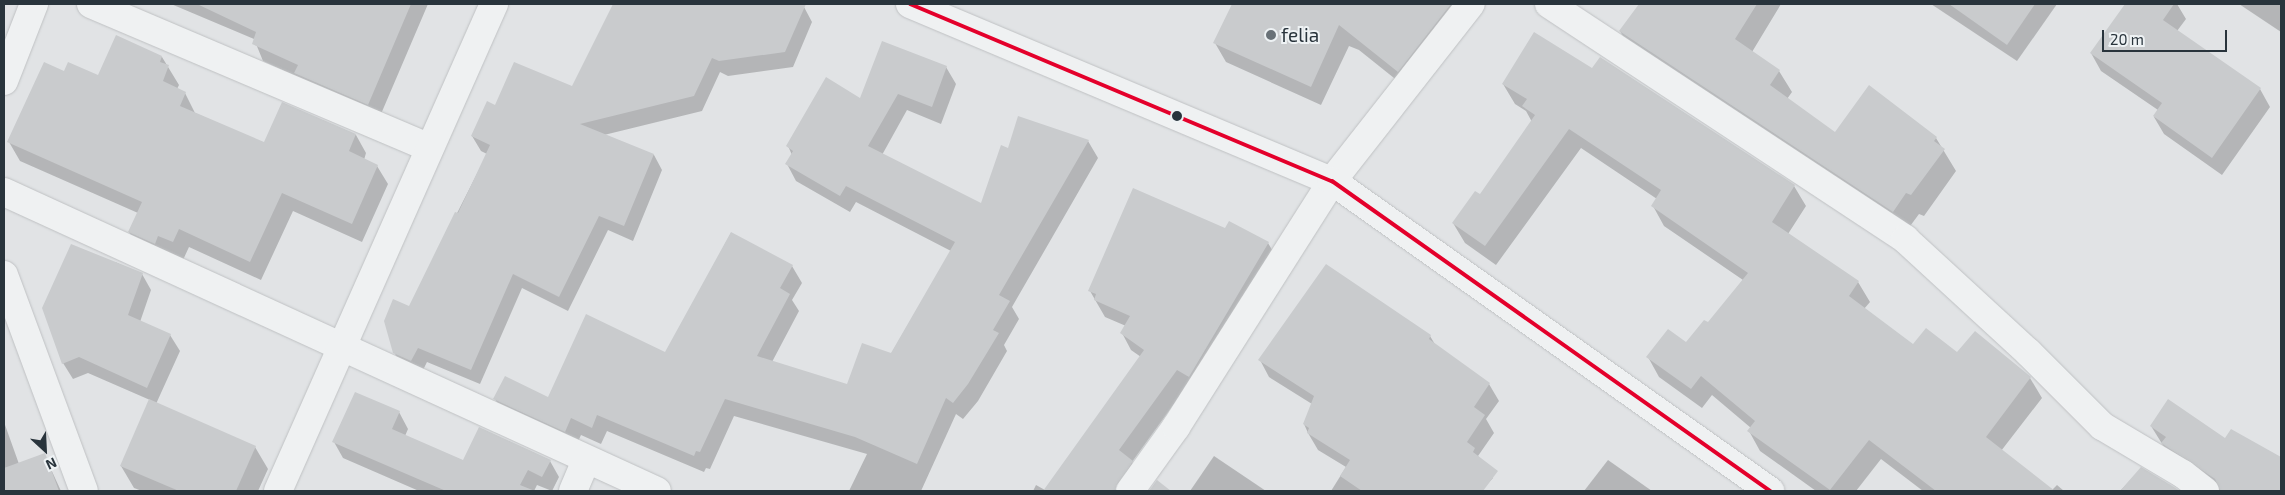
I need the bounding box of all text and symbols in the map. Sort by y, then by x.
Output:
scale bar [2105,20,2230,52]
place label: felia [1281,24,1319,46]
marker: felia [1265,29,1277,41]
text: 20 m [2110,30,2144,48]
unlabelled marker [1172,111,1182,121]
north arrow [20,425,70,475]
text: N [43,454,60,474]

